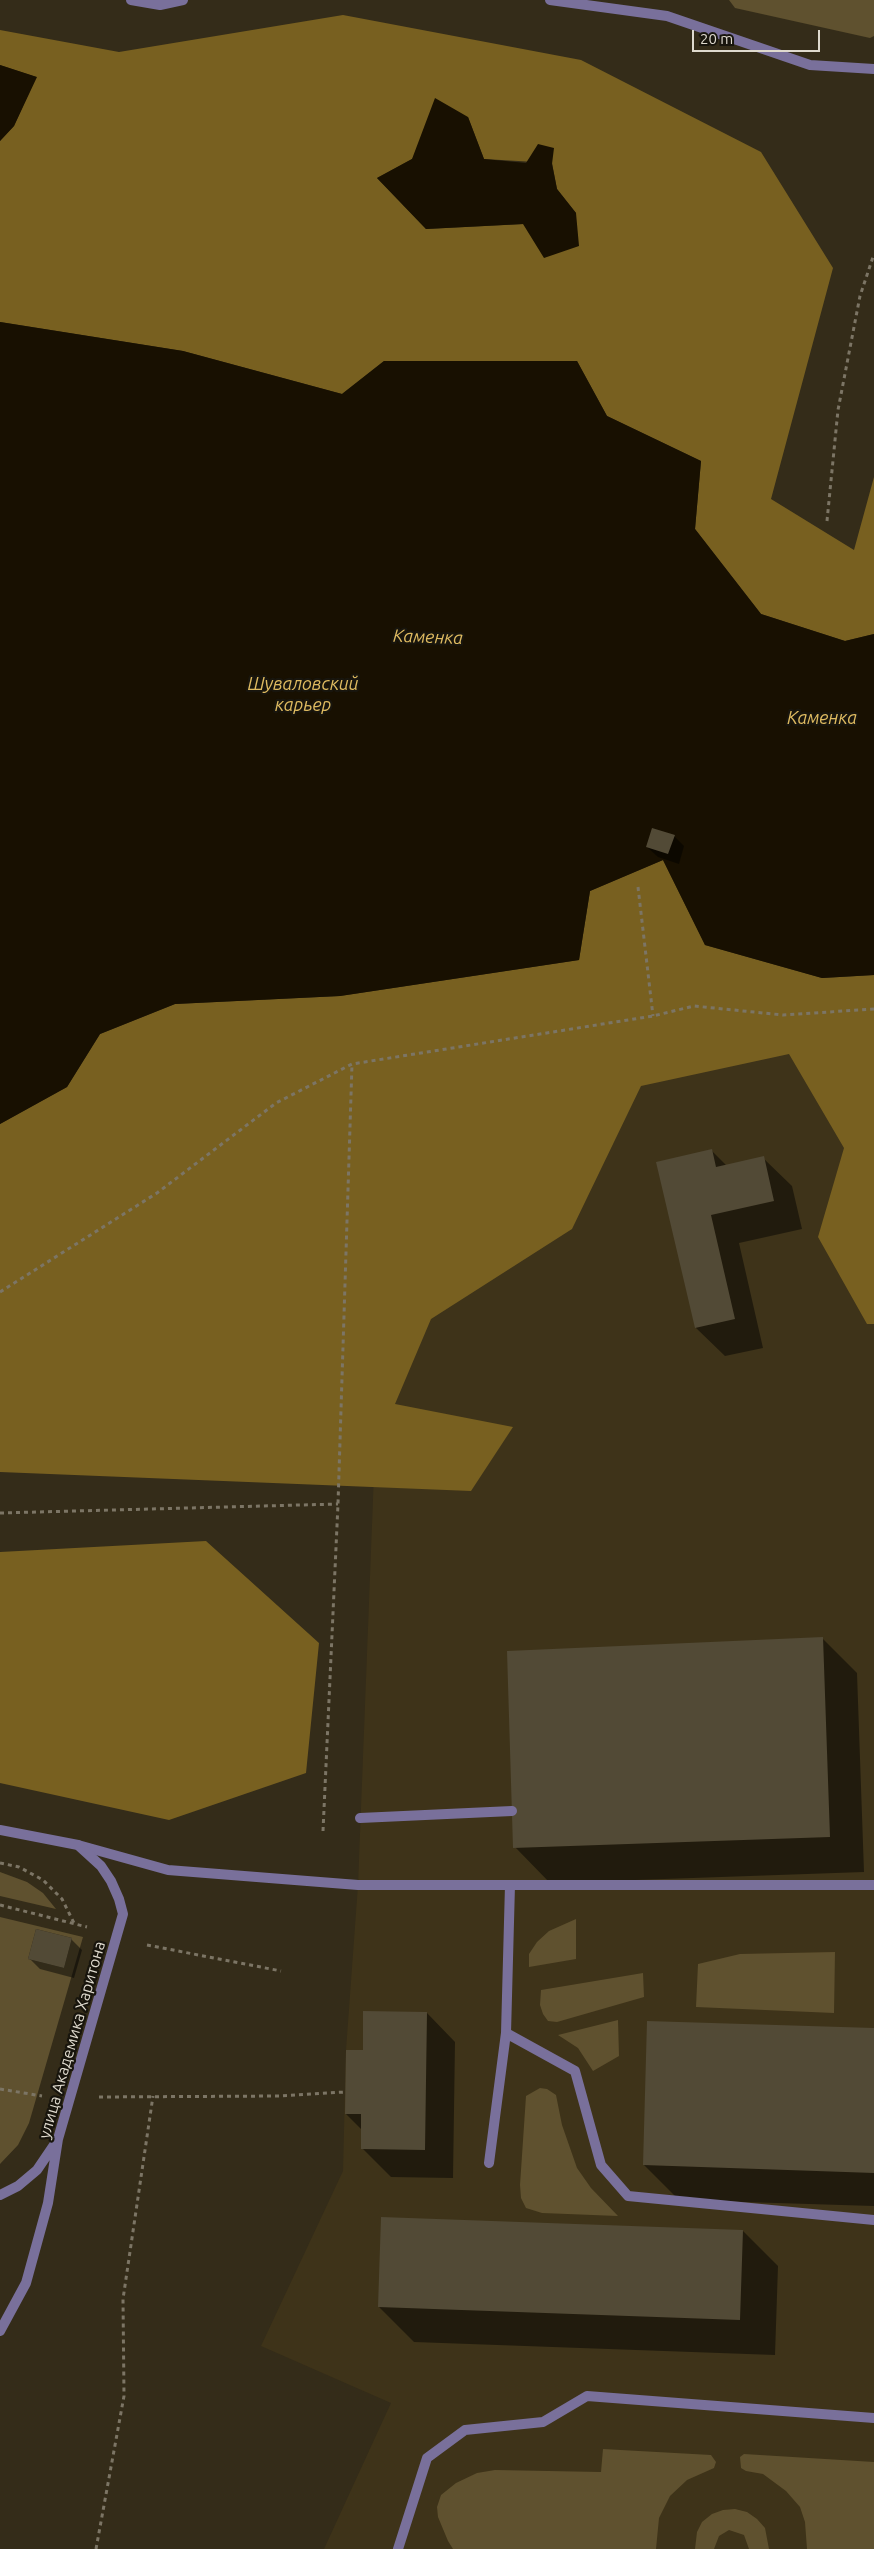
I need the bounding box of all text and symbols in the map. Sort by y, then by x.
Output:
scale bar [694,20,822,52]
text: 20 m [700,30,733,47]
water label: Каменка [393,625,463,649]
water label: Шуваловский карьер [248,673,358,716]
water label: Каменка [787,707,857,729]
street label: улица Академика Харитона [35,1939,109,2141]

